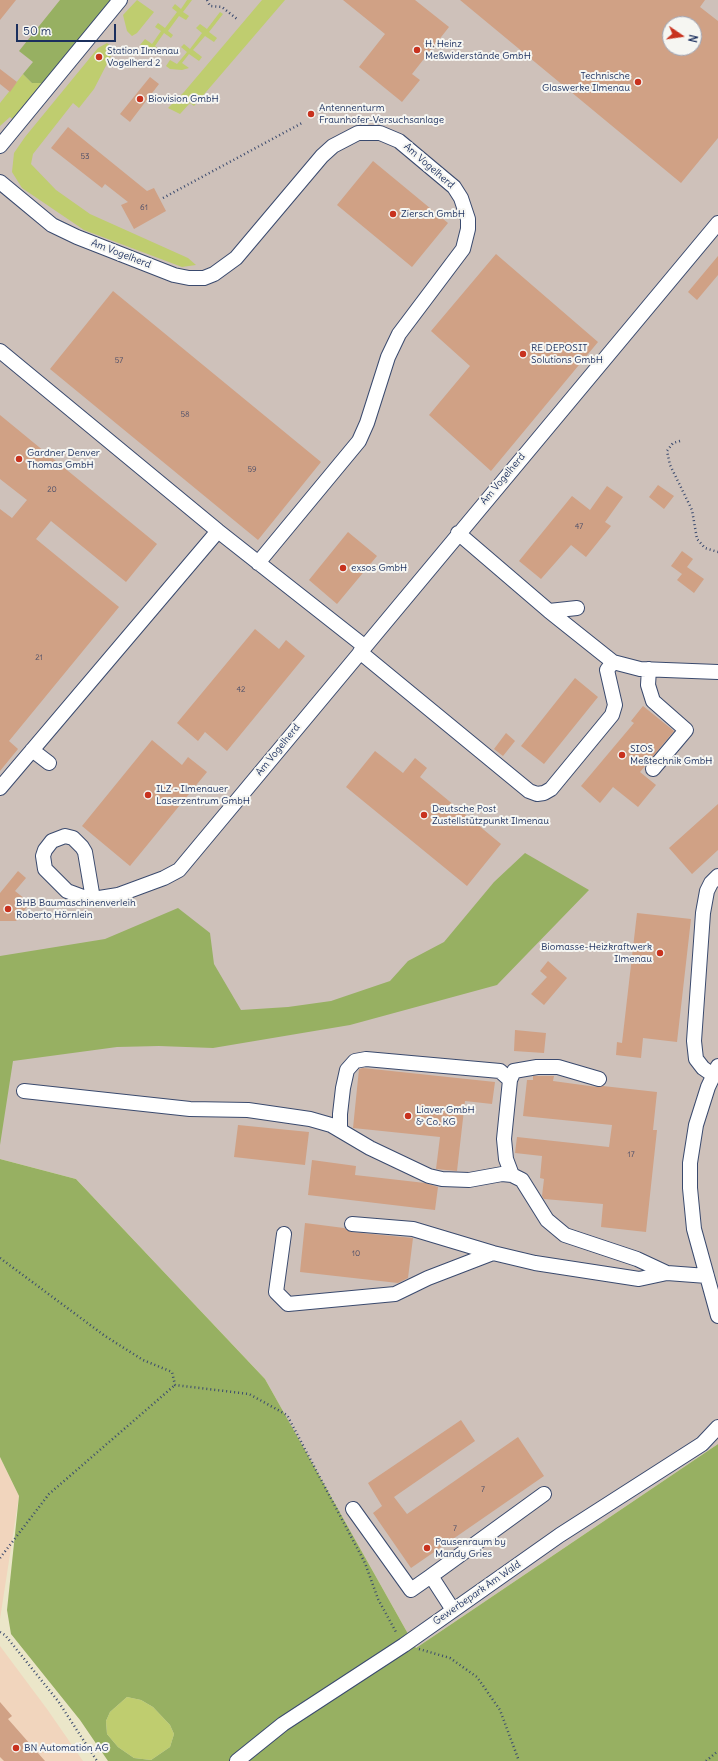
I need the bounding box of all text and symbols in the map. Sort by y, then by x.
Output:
scale bar [18,16,118,42]
north arrow [662,16,702,56]
text: 50 m [23,23,51,38]
text: N [685,33,700,44]
place label: H. Heinz Meßwiderstände GmbH [425,38,531,62]
place label: Station Ilmenau Vogelherd 2 [107,45,179,68]
marker: H. Heinz Meßwiderstände GmbH [412,45,422,55]
marker: Station Ilmenau Vogelherd 2 [94,52,104,62]
place label: Technische Glaswerke Ilmenau [542,70,630,94]
marker: Technische Glaswerke Ilmenau [633,77,643,87]
place label: Biovision GmbH [148,93,219,105]
marker: Biovision GmbH [135,94,145,104]
place label: Antennenturm Fraunhofer-Versuchsanlage [319,102,444,126]
marker: Antennenturm Fraunhofer-Versuchsanlage [306,109,316,119]
street label: Am Vogelherd [401,141,457,191]
house number: 53 [80,152,90,162]
house number: 61 [140,203,148,213]
place label: Ziersch GmbH [401,208,465,220]
marker: Ziersch GmbH [388,209,398,219]
street label: Am Vogelherd [89,237,153,271]
place label: RE DEPOSIT Solutions GmbH [531,342,603,366]
marker: RE DEPOSIT Solutions GmbH [518,349,528,359]
house number: 57 [115,356,123,366]
house number: 58 [180,410,190,420]
place label: Gardner Denver Thomas GmbH [27,447,100,470]
street label: Am Vogelherd [478,451,528,507]
marker: Gardner Denver Thomas GmbH [14,454,24,464]
house number: 59 [247,465,257,475]
house number: 20 [47,485,57,495]
house number: 47 [575,522,583,532]
place label: exsos GmbH [351,562,407,574]
marker: exsos GmbH [338,563,348,573]
house number: 21 [35,653,43,663]
house number: 42 [236,685,246,695]
street label: Am Vogelherd [253,722,303,778]
place label: SIOS Meßtechnik GmbH [630,743,712,766]
marker: SIOS Meßtechnik GmbH [617,750,627,760]
place label: ILZ - Ilmenauer Laserzentrum GmbH [156,783,250,806]
marker: ILZ - Ilmenauer Laserzentrum GmbH [143,790,153,800]
place label: Deutsche Post Zustellstützpunkt Ilmenau [432,803,549,826]
marker: Deutsche Post Zustellstützpunkt Ilmenau [419,810,429,820]
place label: BHB Baumaschinenverleih Roberto Hörnlein [16,897,136,920]
marker: BHB Baumaschinenverleih Roberto Hörnlein [3,904,13,914]
place label: Biomasse-Heizkraftwerk Ilmenau [541,941,652,964]
marker: Biomasse-Heizkraftwerk Ilmenau [655,948,665,958]
place label: Liaver GmbH & Co. KG [416,1104,475,1128]
marker: Liaver GmbH & Co. KG [403,1111,413,1121]
house number: 17 [627,1150,635,1160]
house number: 10 [352,1249,360,1259]
house number: 7 [481,1485,485,1495]
house number: 7 [453,1524,457,1534]
place label: Pausenraum by Mandy Gries [435,1536,506,1560]
marker: Pausenraum by Mandy Gries [422,1543,432,1553]
street label: Gewerbepark Am Wald [431,1558,523,1628]
place label: BN Automation AG [24,1742,109,1754]
marker: BN Automation AG [11,1743,21,1753]

